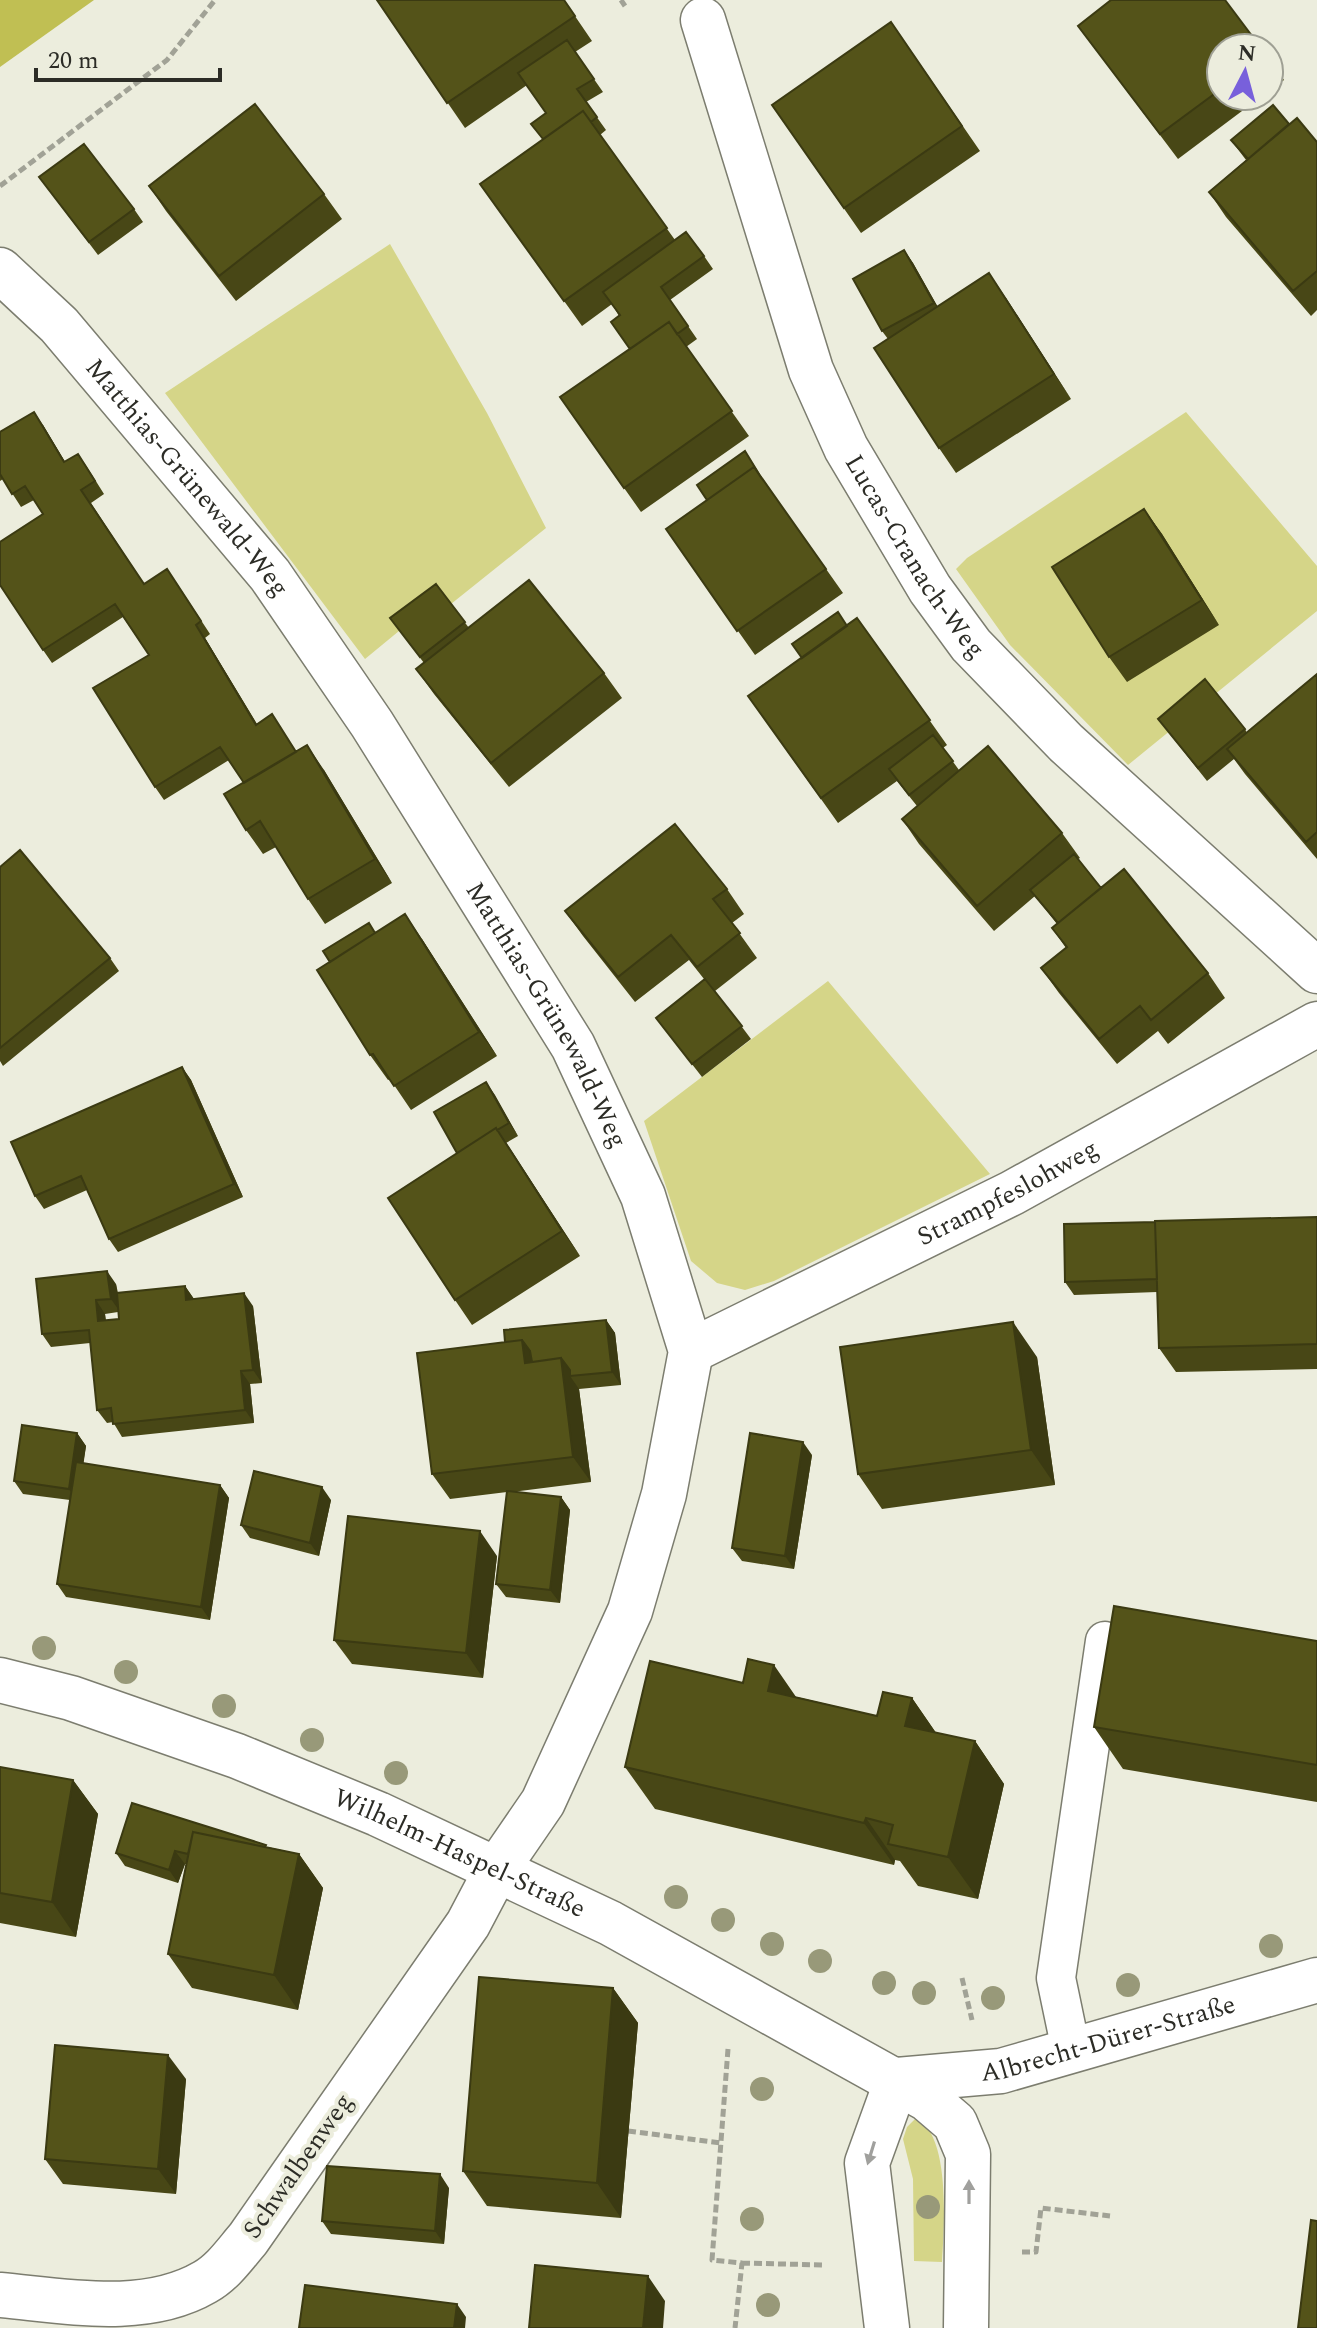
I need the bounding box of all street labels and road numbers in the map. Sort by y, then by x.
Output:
street label: Matthias-Grünewald-Weg [75,349,299,605]
street label: Lucas-Cranach-Weg [834,447,994,668]
street label: Matthias-Grünewald-Weg [455,874,638,1155]
street label: Strampfeslohweg [910,1129,1106,1257]
street label: Wilhelm-Haspel-Straße [328,1778,592,1929]
street label: Albrecht-Dürer-Straße [979,1984,1240,2093]
street label: Schwalbenweg [233,2085,363,2247]

